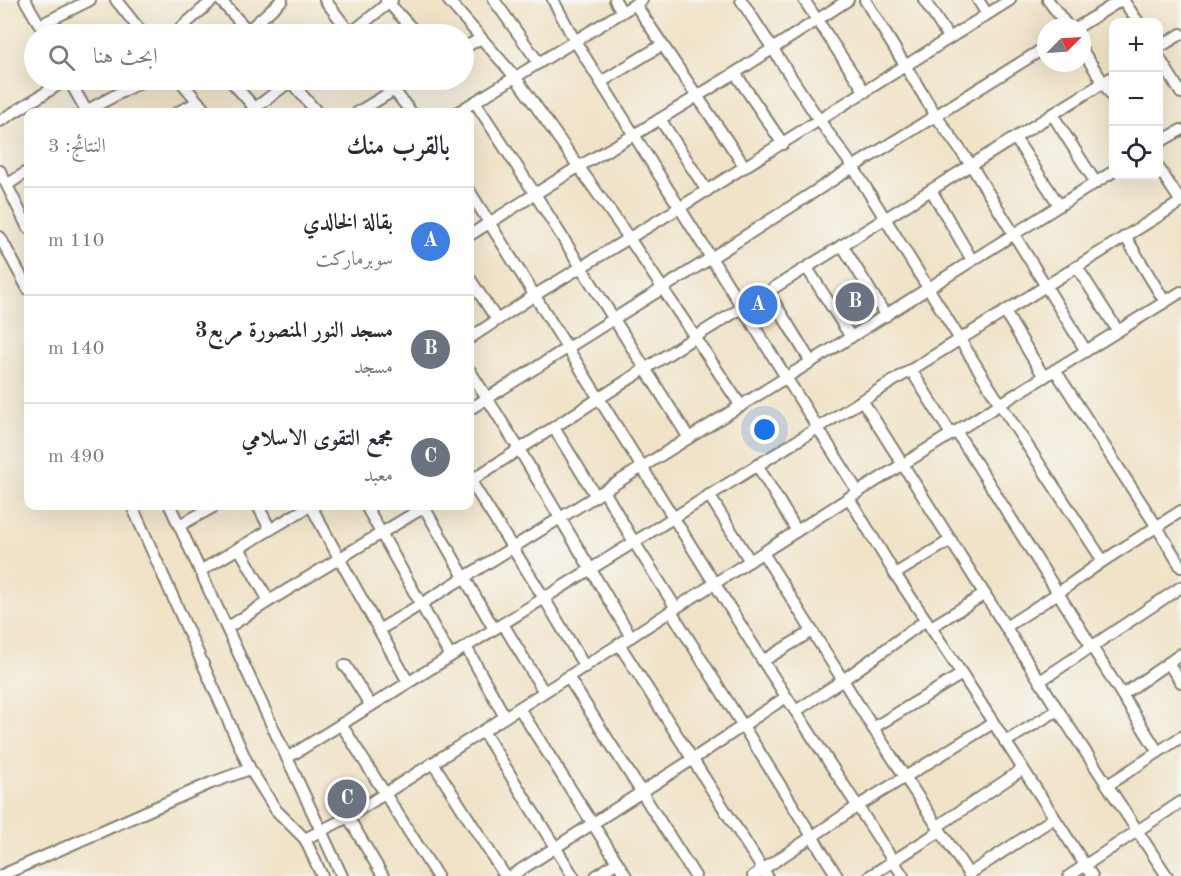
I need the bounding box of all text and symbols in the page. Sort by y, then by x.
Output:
north arrow [1037,18,1091,72]
map controls [1109,18,1163,180]
button: + [1109,18,1163,72]
search box [24,24,474,90]
icon: search [45,41,78,74]
text: ابحث هنا [93,46,158,68]
button: − [1109,72,1163,126]
button: locate [1109,126,1163,180]
text: بالقرب منك [347,134,450,160]
text: النتائج: 3 [48,137,106,157]
text: بقالة الخالدي [303,212,393,234]
text: 110 m [48,231,104,251]
text: A [423,231,438,251]
text: سوبرماركت [315,250,393,270]
pin: B [836,280,874,324]
pin: A [738,282,777,328]
text: مسجد النور المنصورة مربع3 [195,320,393,342]
text: 140 m [48,339,104,359]
text: B [423,339,438,359]
text: مسجد [354,358,393,378]
your location [750,415,779,444]
text: مجمع التقوى الاسلامي [242,428,393,450]
text: 490 m [48,447,104,467]
text: C [424,447,437,467]
text: معبد [364,466,393,486]
pin: C [328,776,366,822]

